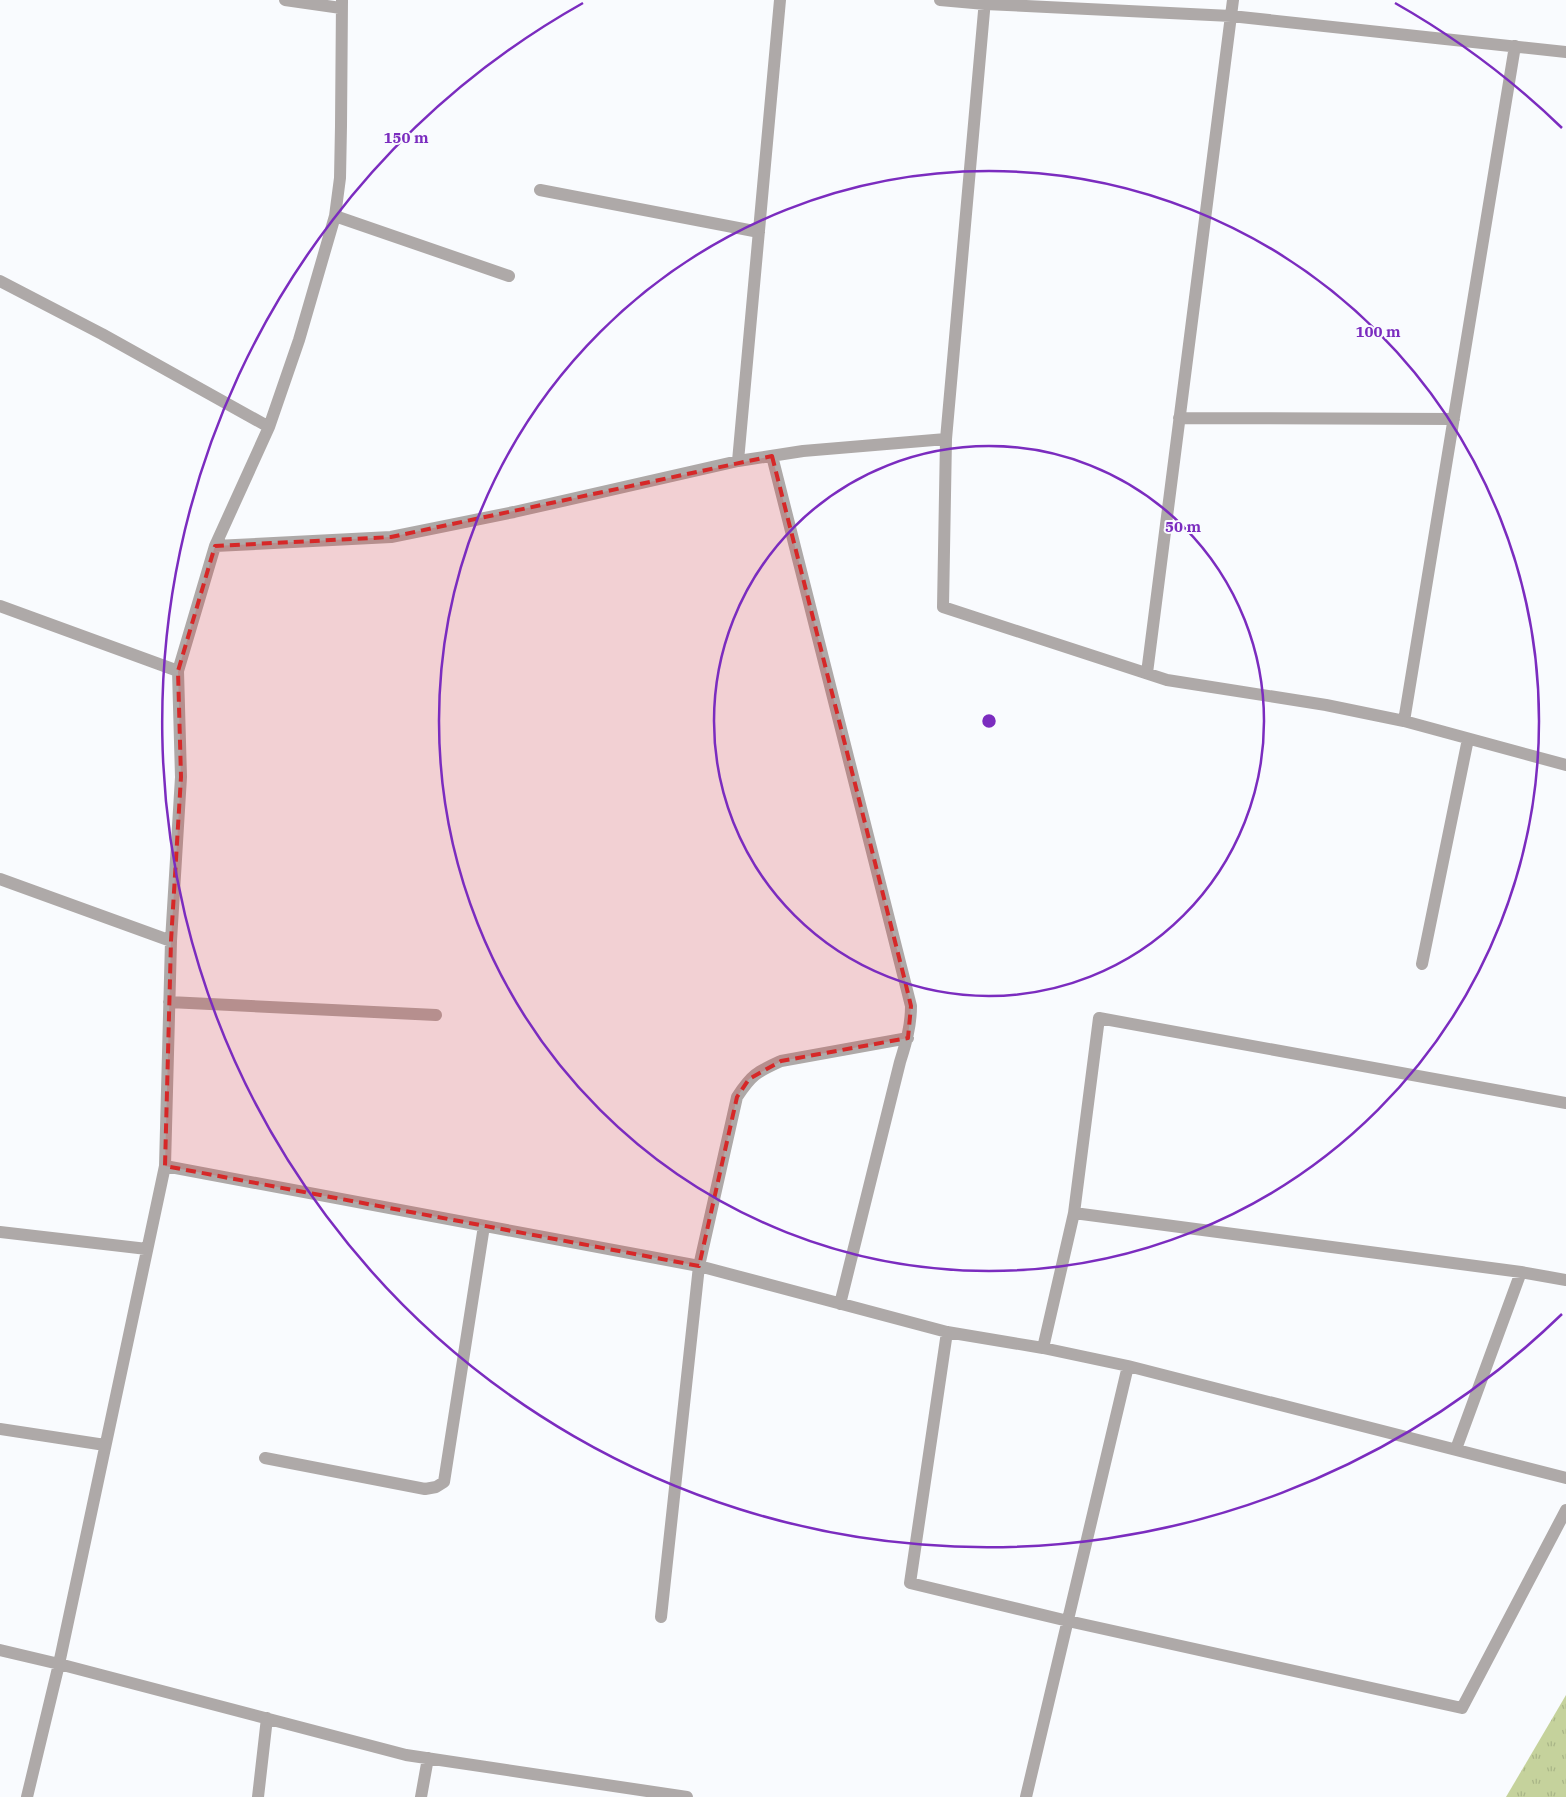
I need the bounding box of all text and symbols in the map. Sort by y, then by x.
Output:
text: 150 m [383,128,429,147]
text: 100 m [1355,322,1401,341]
text: 50 m [1165,517,1201,536]
centre of rings [980,712,998,730]

